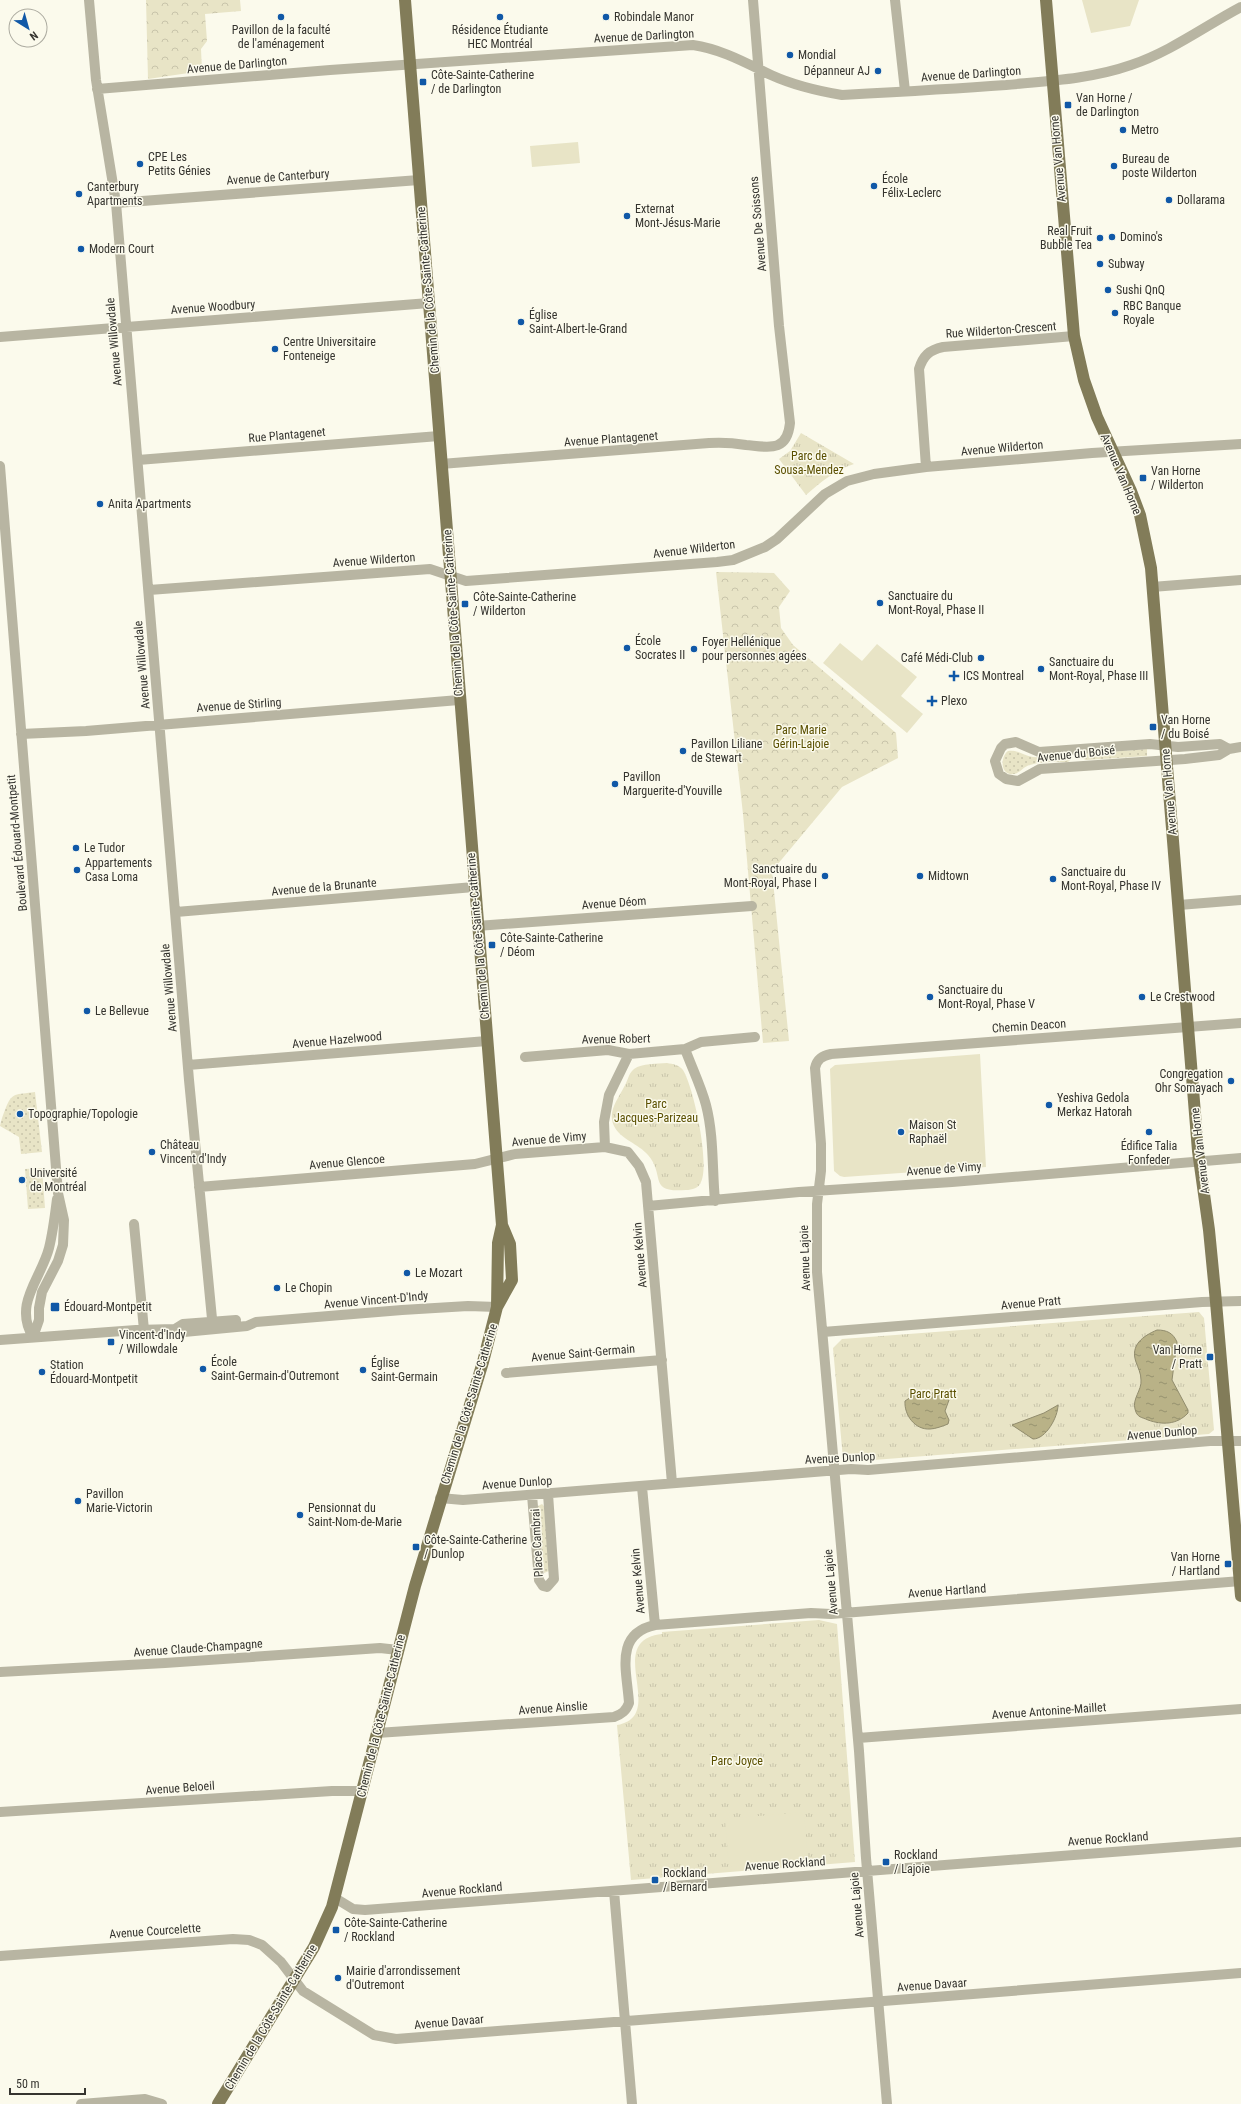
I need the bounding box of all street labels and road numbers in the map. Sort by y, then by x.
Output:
street label: Avenue de Darlington [593,26,695,46]
street label: Avenue de Darlington [186,54,288,76]
street label: Avenue de Darlington [920,64,1022,84]
street label: Avenue Van Horne [1047,115,1069,203]
street label: Avenue de Canterbury [226,166,330,188]
street label: Avenue De Soissons [747,176,769,272]
street label: Chemin de la Côte-Sainte-Catherine [414,206,442,374]
street label: Avenue Willowdale [103,297,125,387]
street label: Avenue Woodbury [170,297,256,317]
street label: Rue Wilderton-Crescent [945,319,1057,341]
street label: Rue Plantagenet [248,425,327,445]
street label: Avenue Plantagenet [564,429,659,449]
street label: Avenue Van Horne [1098,431,1145,517]
street label: Avenue Wilderton [960,437,1044,459]
street label: Chemin de la Côte-Sainte-Catherine [440,529,466,697]
street label: Avenue Wilderton [652,537,736,561]
street label: Avenue Wilderton [332,550,416,570]
street label: Avenue Willowdale [131,620,153,710]
street label: Avenue de Stirling [196,695,282,715]
street label: Avenue du Boisé [1036,743,1116,765]
street label: Avenue Van Horne [1158,748,1180,836]
street label: Boulevard Édouard-Montpetit [3,773,30,912]
street label: Chemin de la Côte-Sainte-Catherine [464,852,492,1020]
street label: Avenue de la Brunante [271,875,378,899]
street label: Avenue Déom [581,894,647,912]
street label: Avenue Willowdale [158,943,180,1033]
street label: Chemin Deacon [992,1016,1067,1036]
street label: Avenue Hazelwood [292,1029,382,1051]
street label: Avenue Robert [582,1031,651,1047]
street label: Avenue Van Horne [1188,1107,1212,1195]
street label: Avenue de Vimy [511,1129,587,1149]
street label: Avenue Glencoe [309,1152,386,1172]
street label: Avenue de Vimy [906,1159,982,1179]
street label: Avenue Kelvin [630,1221,650,1288]
street label: Avenue Lajoie [797,1224,813,1291]
street label: Avenue Vincent-D'Indy [323,1288,429,1312]
street label: Avenue Pratt [1000,1293,1062,1313]
street label: Chemin de la Côte-Sainte-Catherine [438,1322,500,1486]
street label: Avenue Saint-Germain [531,1341,636,1365]
street label: Avenue Dunlop [1126,1423,1198,1443]
street label: Avenue Dunlop [804,1449,876,1467]
street label: Avenue Dunlop [481,1474,553,1492]
street label: Place Cambrai [528,1508,546,1578]
street label: Avenue Kelvin [628,1547,648,1614]
street label: Avenue Lajoie [821,1548,841,1615]
street label: Avenue Hartland [907,1581,987,1601]
street label: Chemin de la Côte-Sainte-Catherine [354,1633,408,1799]
street label: Avenue Claude-Champagne [133,1636,263,1659]
street label: Avenue Ainslie [518,1699,588,1717]
street label: Avenue Antonine-Maillet [991,1700,1107,1722]
street label: Avenue Beloeil [145,1779,215,1797]
street label: Avenue Rockland [1067,1829,1149,1849]
street label: Avenue Rockland [744,1854,826,1874]
street label: Avenue Lajoie [847,1871,867,1938]
street label: Avenue Rockland [421,1879,503,1900]
street label: Avenue Courcelette [109,1921,202,1941]
street label: Chemin de la Côte-Sainte-Catherine [222,1941,320,2092]
street label: Avenue Davaar [897,1976,968,1994]
street label: Avenue Davaar [414,2012,485,2032]

